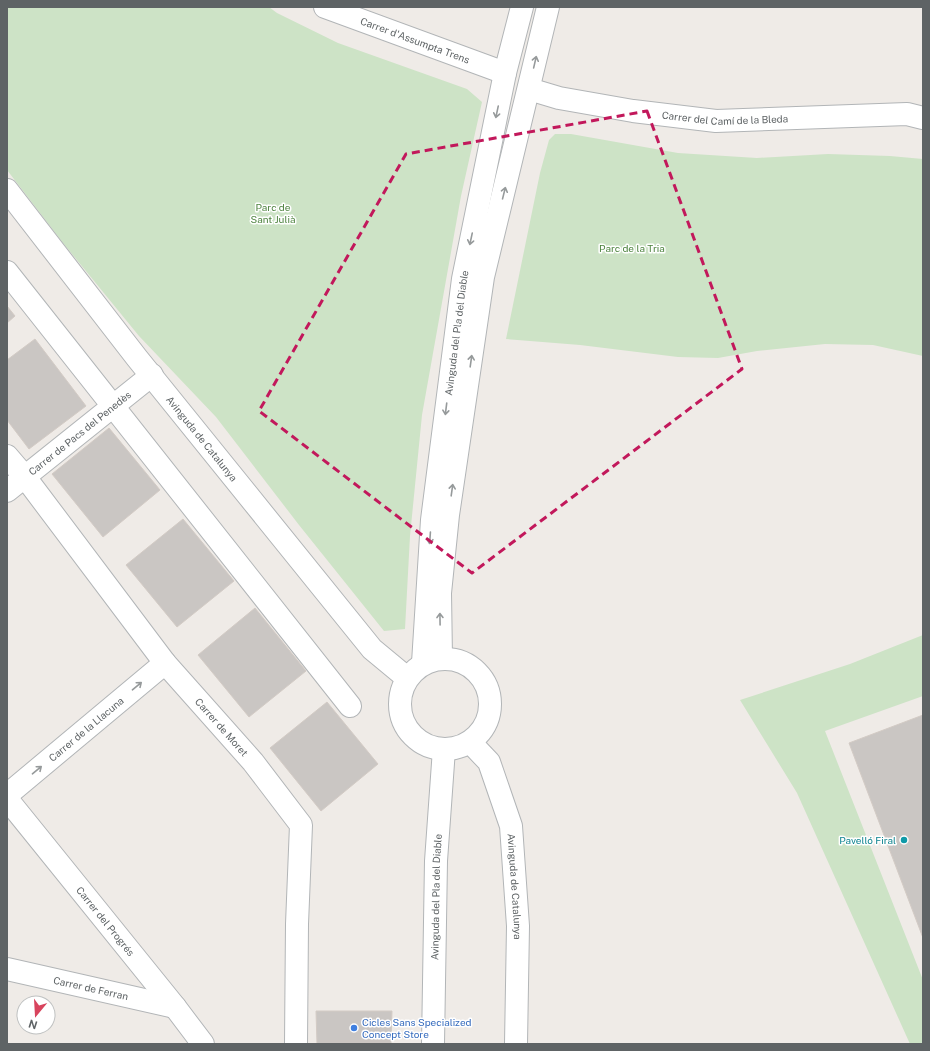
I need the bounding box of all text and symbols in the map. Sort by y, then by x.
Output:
street label: Carrer d'Assumpta Trens [359,15,471,66]
one-way arrow [532,56,540,69]
one-way arrow [493,105,501,118]
street label: Carrer del Camí de la Bleda [661,109,788,127]
one-way arrow [501,187,508,200]
park label: Parc de Sant Julià [251,201,295,225]
one-way arrow [467,232,475,245]
park label: Parc de la Tria [599,242,665,254]
street label: Avinguda del Pla del Diable [442,269,471,396]
one-way arrow [467,355,475,368]
street label: Carrer de Pacs del Penedès [26,388,133,478]
street label: Avinguda de Catalunya [164,393,240,484]
one-way arrow [442,402,450,415]
one-way arrow [448,484,456,497]
one-way arrow [427,531,434,544]
one-way arrow [436,613,444,626]
one-way arrow [131,682,142,691]
street label: Carrer de la Llacuna [46,694,126,764]
street label: Carrer de Moret [193,695,251,759]
one-way arrow [32,765,42,774]
street label: Avinguda del Pla del Diable [428,833,444,960]
street label: Avinguda de Catalunya [506,833,524,940]
place label: Pavelló Firal [839,834,896,846]
marker: Pavelló Firal [899,835,909,845]
street label: Carrer del Progrés [74,884,137,958]
street label: Carrer de Ferran [52,974,130,1002]
north arrow [16,995,56,1035]
place label: Cicles Sans Specialized Concept Store [362,1016,472,1040]
text: N [27,1017,39,1032]
marker: Cicles Sans Specialized Concept Store [349,1023,359,1033]

